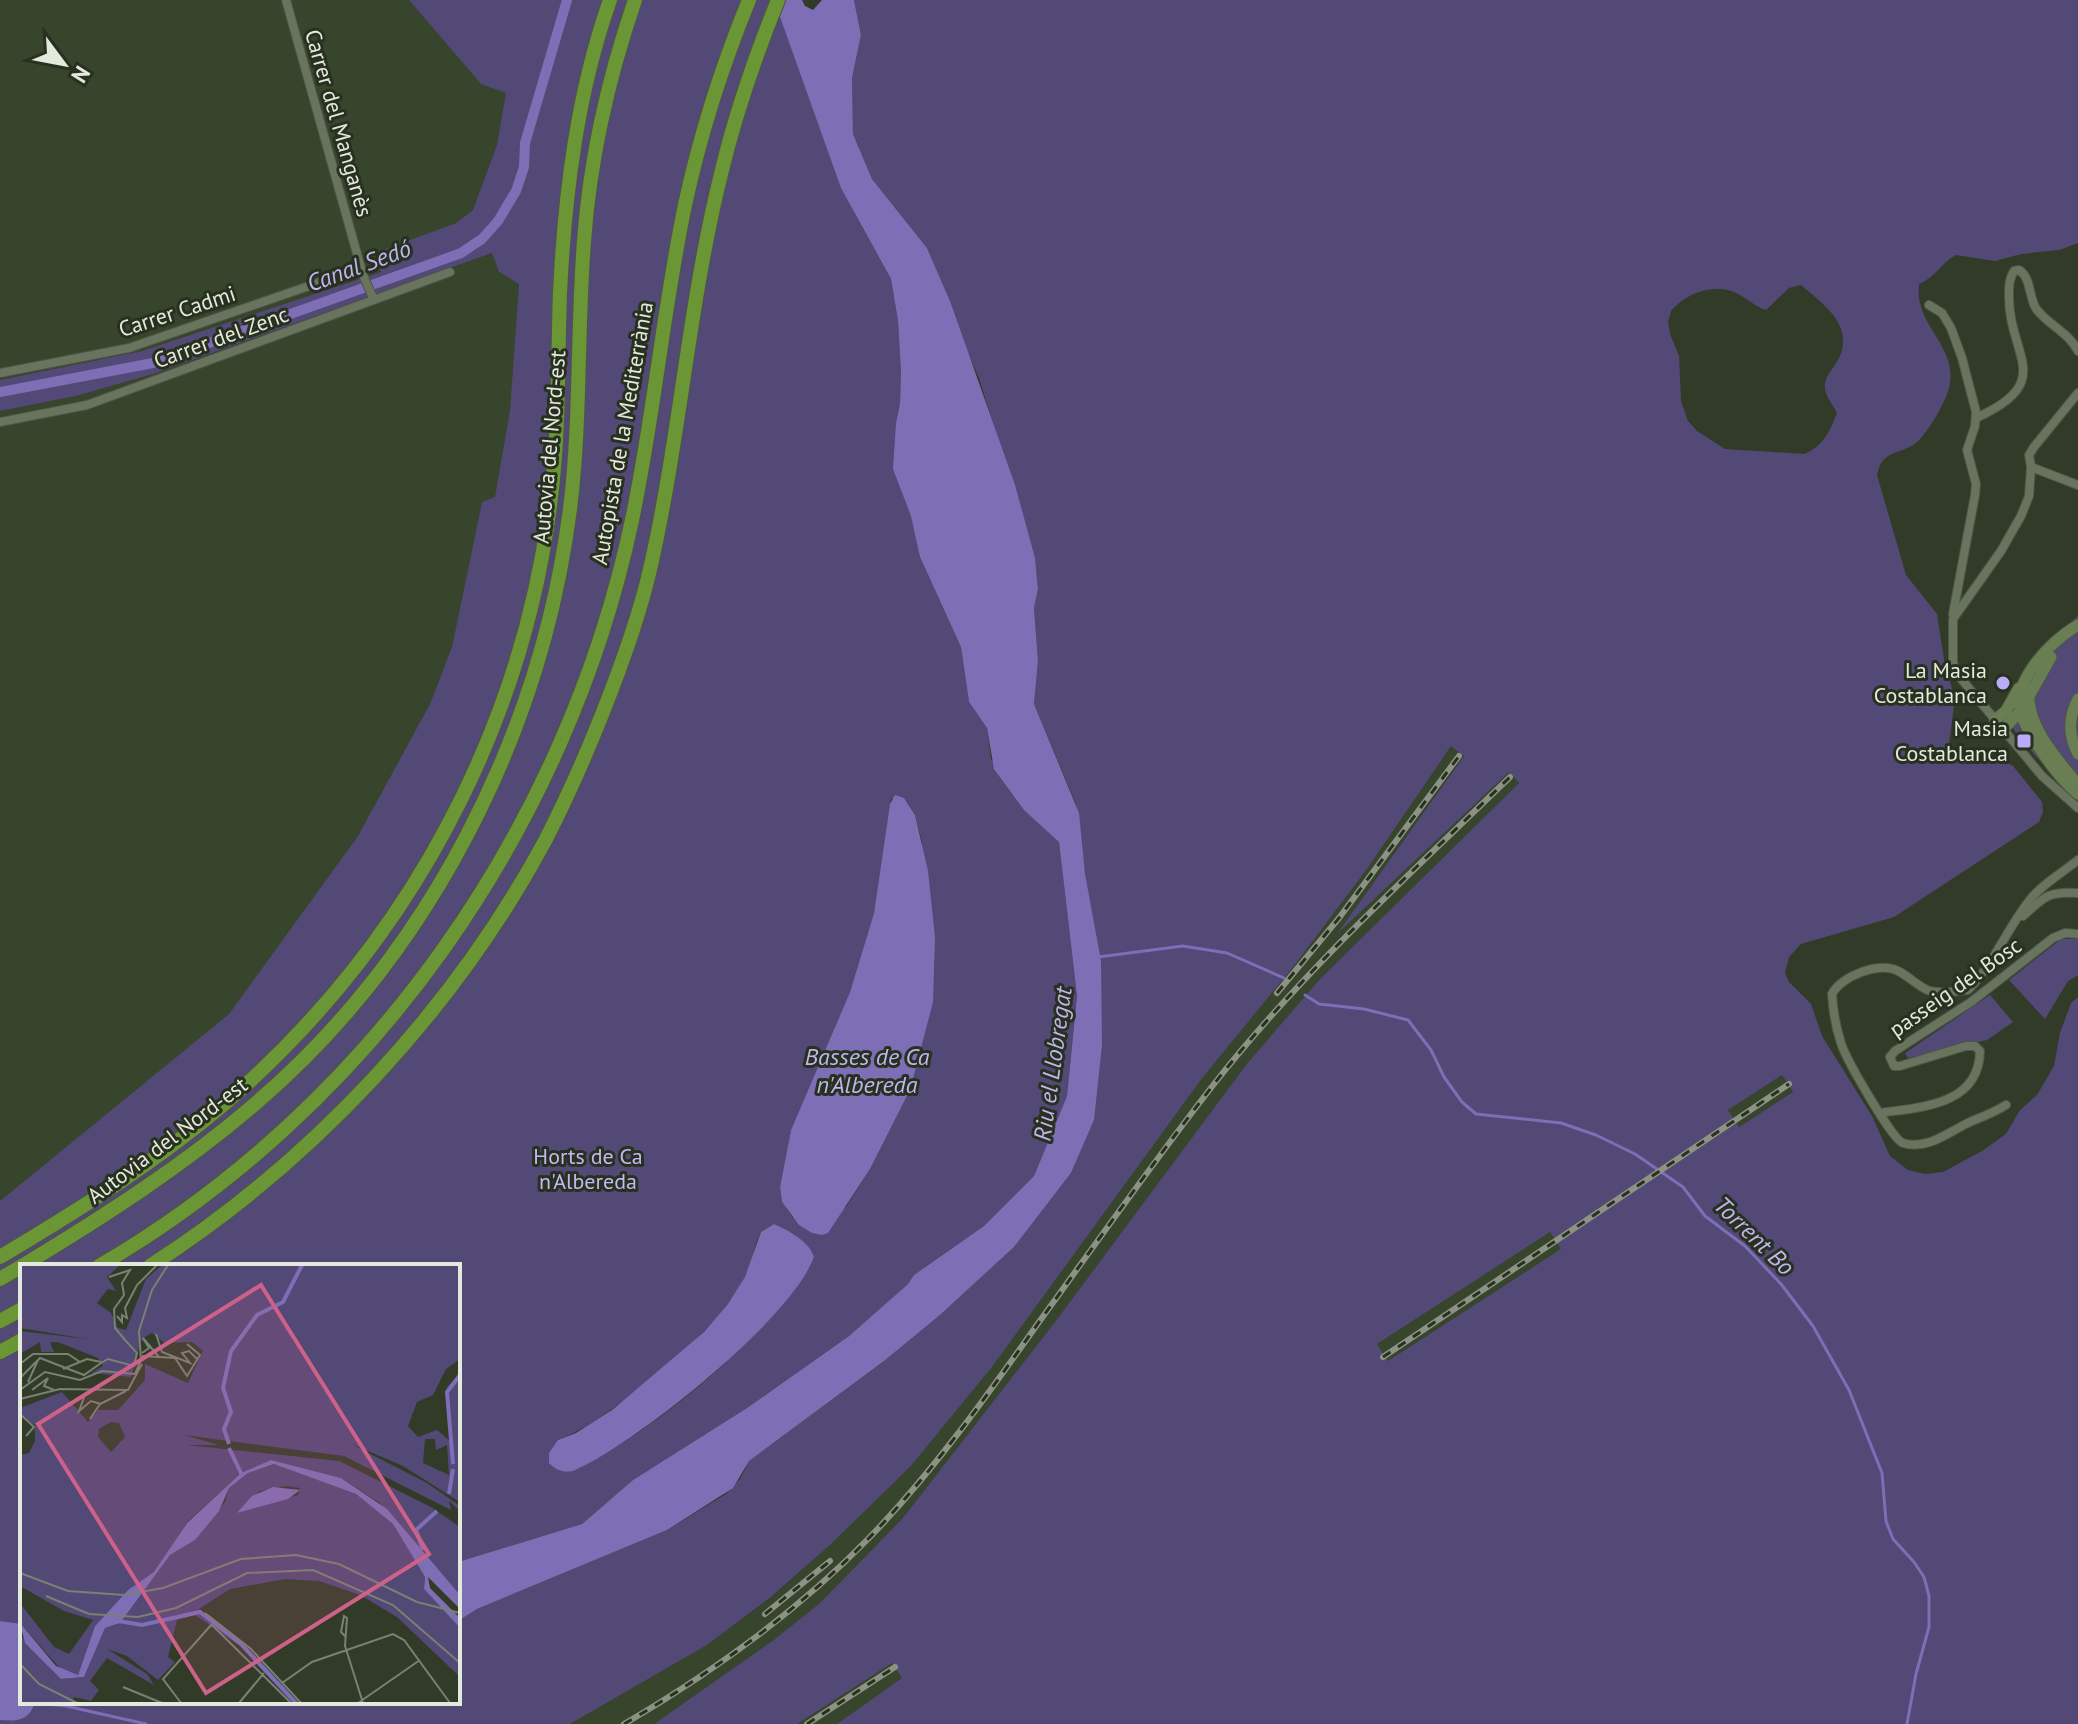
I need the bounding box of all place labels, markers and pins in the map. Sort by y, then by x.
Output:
place label: La Masia Costablanca [1874,656,1987,709]
marker: La Masia Costablanca [1994,674,2012,692]
place label: Masia Costablanca [1895,714,2008,767]
marker: Masia Costablanca [2015,732,2033,750]

